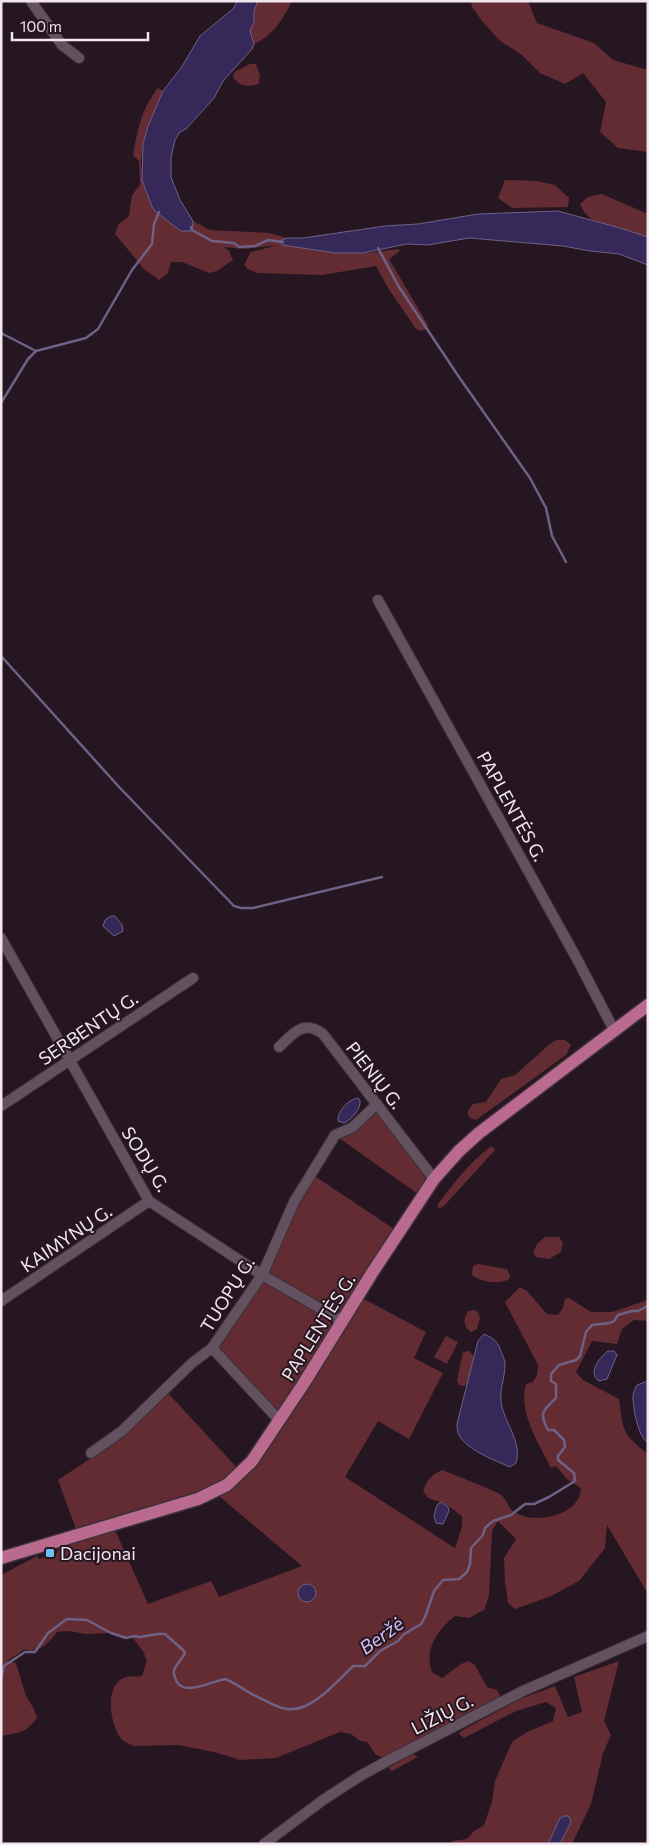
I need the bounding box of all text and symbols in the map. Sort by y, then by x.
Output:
scale bar [12,10,149,42]
text: 100 m [20,17,62,35]
street label: PAPLENTĖS G. [473,747,551,865]
street label: SERBENTŲ G. [34,987,142,1069]
street label: PIENIŲ G. [342,1037,408,1113]
street label: SODŲ G. [117,1122,175,1196]
street label: KAIMYNŲ G. [16,1199,116,1277]
street label: TUOPŲ G. [195,1252,259,1336]
street label: PAPLENTĖS G. [276,1269,360,1385]
place label: Dacijonai [60,1542,136,1564]
marker: Dacijonai [44,1547,56,1559]
water label: Beržė [354,1611,408,1659]
street label: LIŽIŲ G. [407,1689,477,1739]

